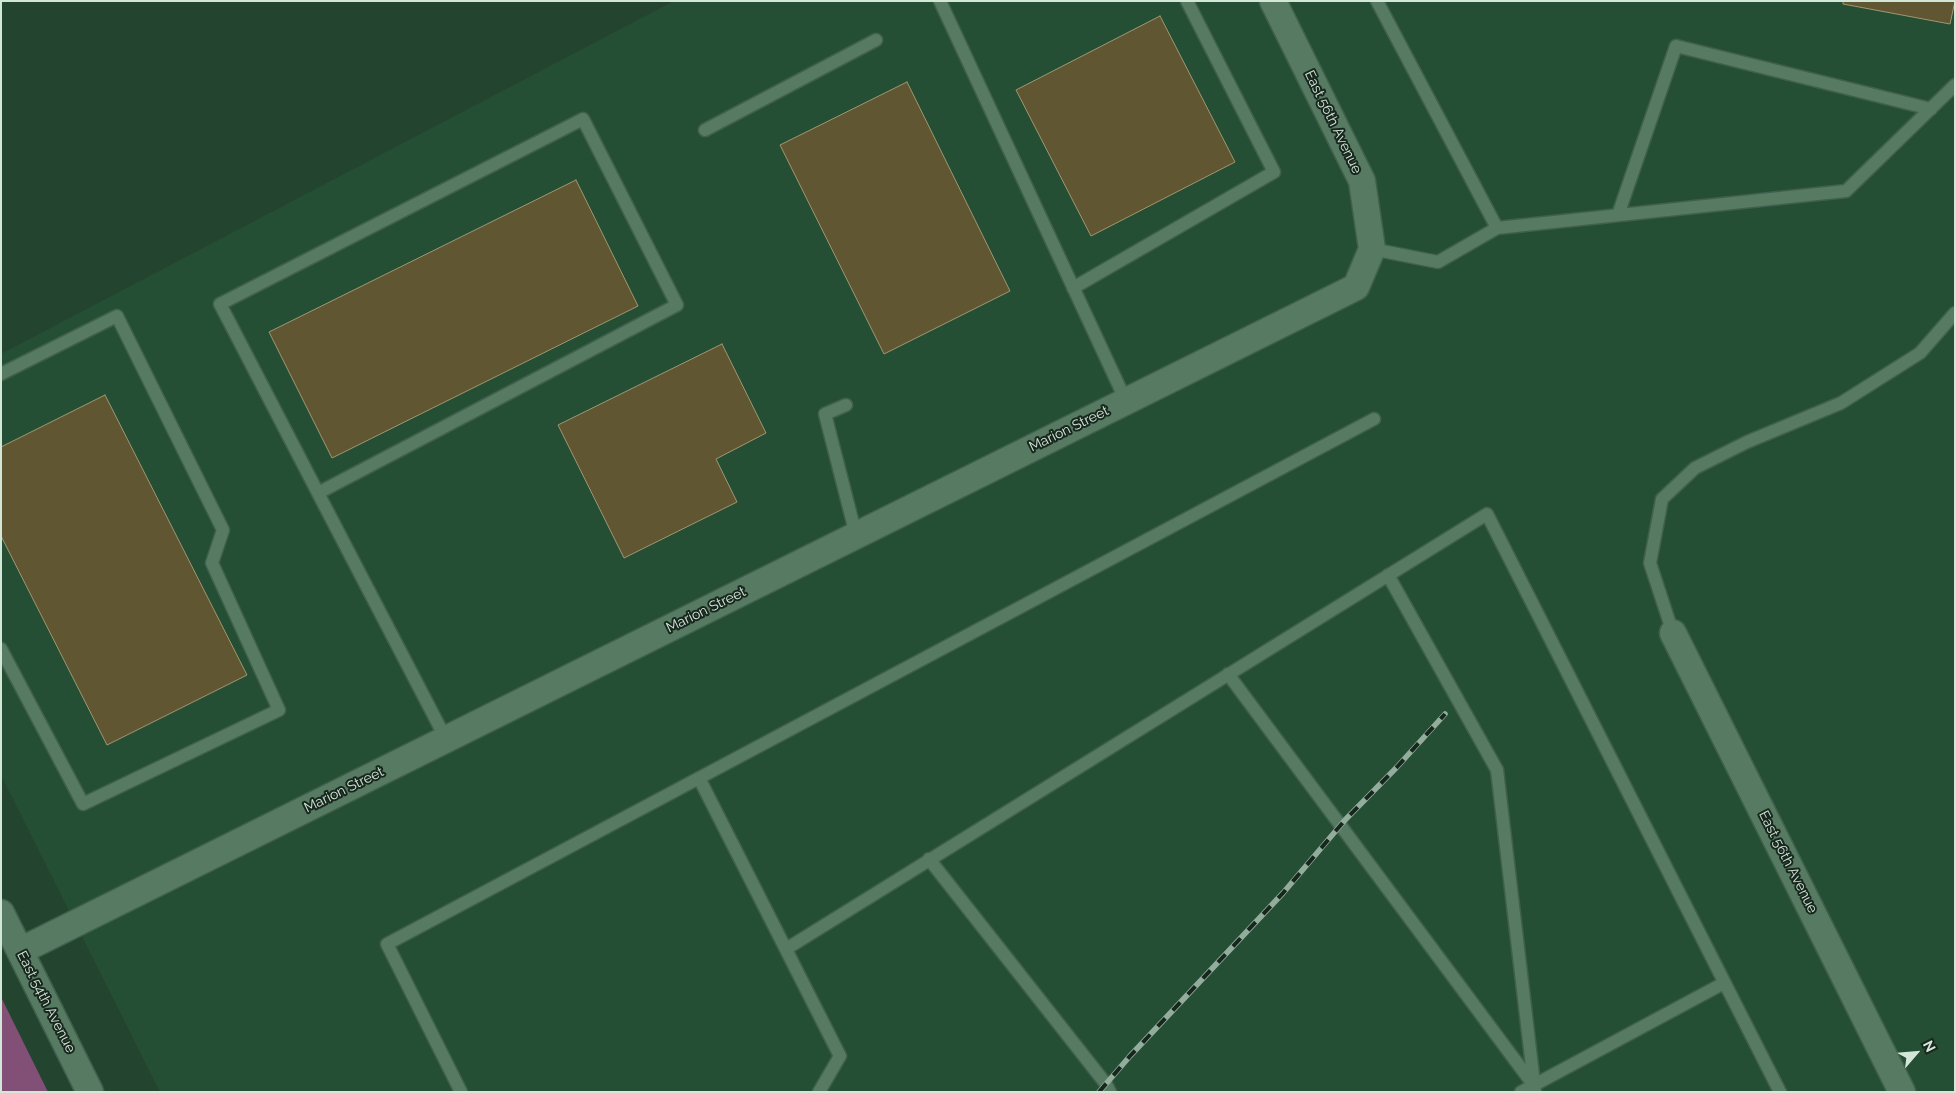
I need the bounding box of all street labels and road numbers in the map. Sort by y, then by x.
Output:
street label: East 56th Avenue [1301,68,1365,176]
street label: Marion Street [1026,402,1112,456]
street label: Marion Street [663,583,749,637]
street label: Marion Street [301,763,387,817]
street label: East 56th Avenue [1755,808,1821,916]
street label: East 54th Avenue [13,948,79,1056]

